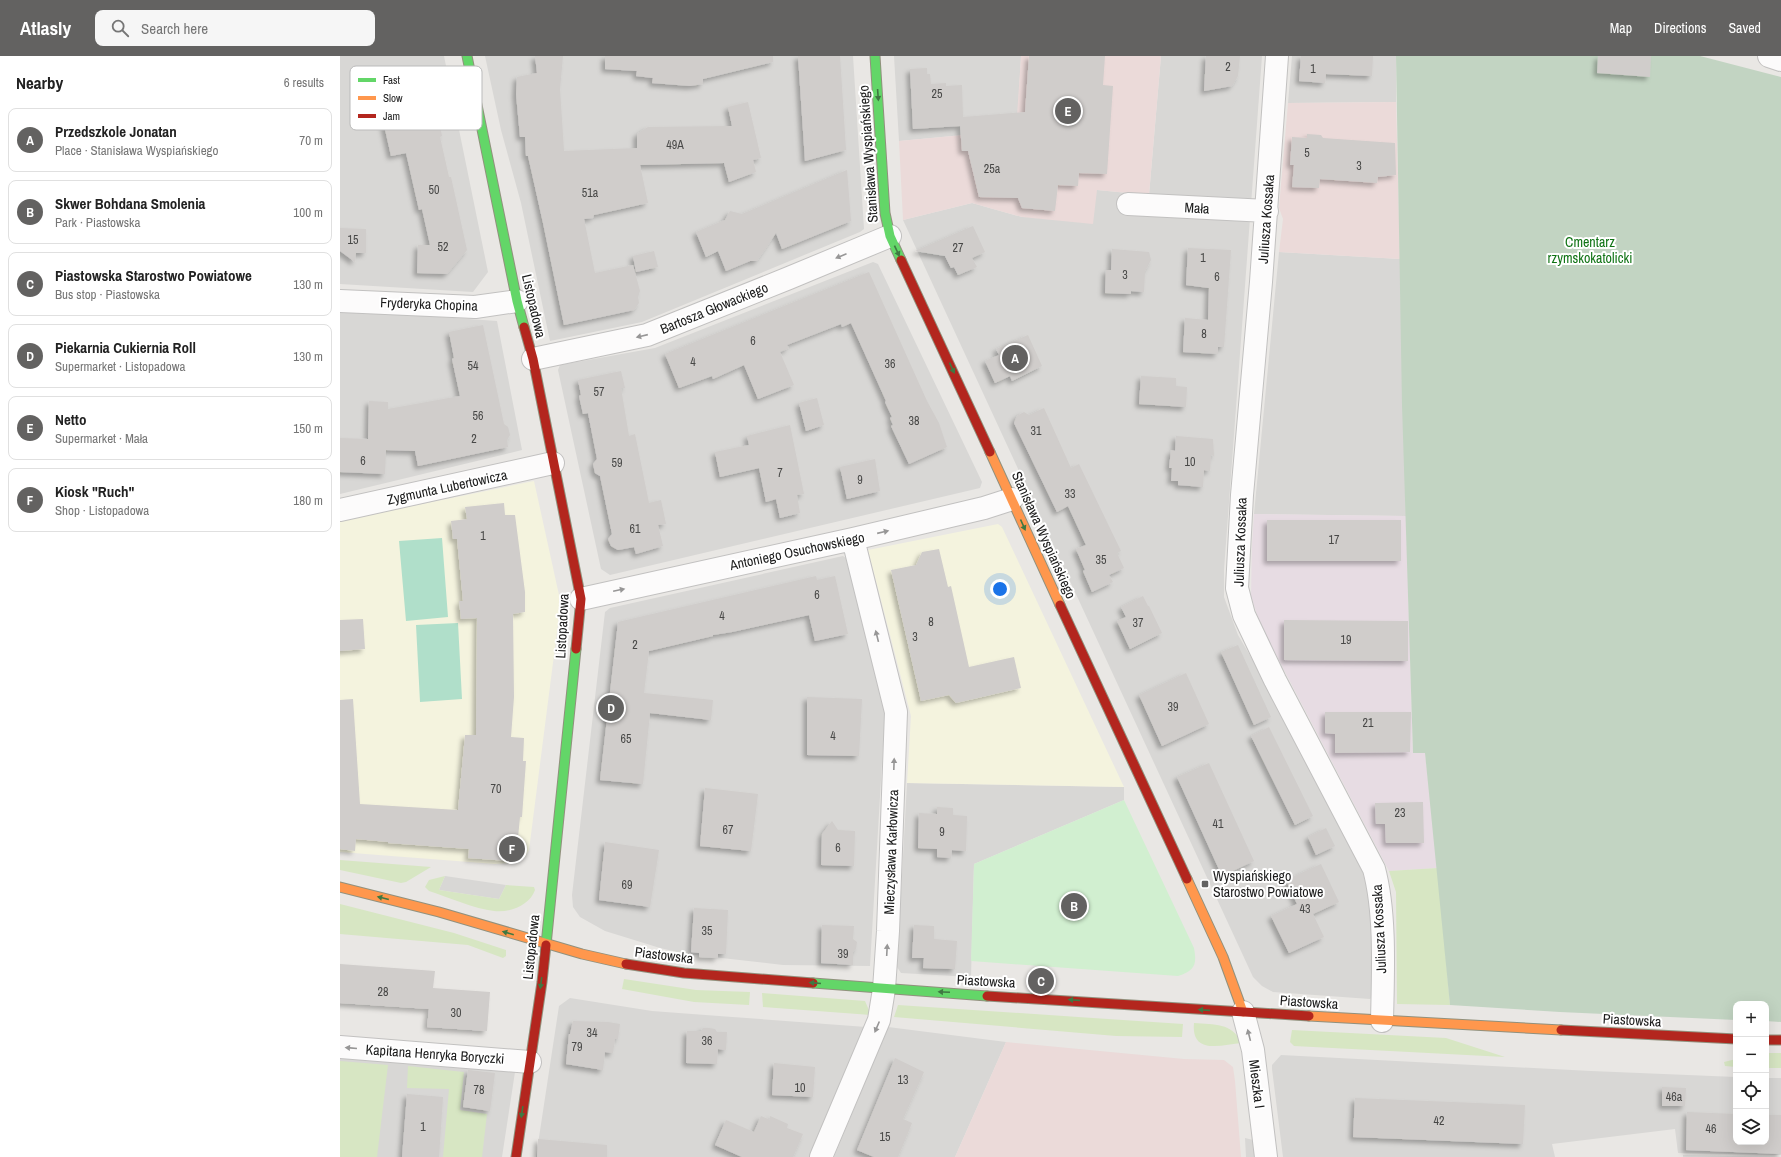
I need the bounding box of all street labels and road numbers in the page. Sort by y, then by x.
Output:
street label: Stanisława Wyspiańskiego [854,85,882,223]
street label: Juliusza Kossaka [1254,173,1278,264]
street label: Mała [1184,198,1211,218]
street label: Listopadowa [518,272,550,340]
street label: Bartosza Głowackiego [657,278,771,338]
street label: Fryderyka Chopina [380,293,479,315]
street label: Zygmunta Lubertowicza [385,465,509,509]
street label: Stanisława Wyspiańskiego [1008,468,1080,602]
street label: Juliusza Kossaka [1229,496,1251,587]
street label: Antoniego Osuchowskiego [727,528,866,574]
street label: Listopadowa [551,592,573,659]
street label: Mieczysława Karłowicza [880,789,902,915]
street label: Juliusza Kossaka [1368,883,1390,974]
street label: Listopadowa [519,913,543,980]
street label: Piastowska [634,942,695,968]
street label: Piastowska [956,970,1016,992]
street label: Piastowska [1279,991,1340,1013]
street label: Piastowska [1602,1009,1662,1031]
street label: Kapitana Henryka Boryczki [365,1040,505,1068]
street label: Mieszka I [1245,1059,1269,1109]

